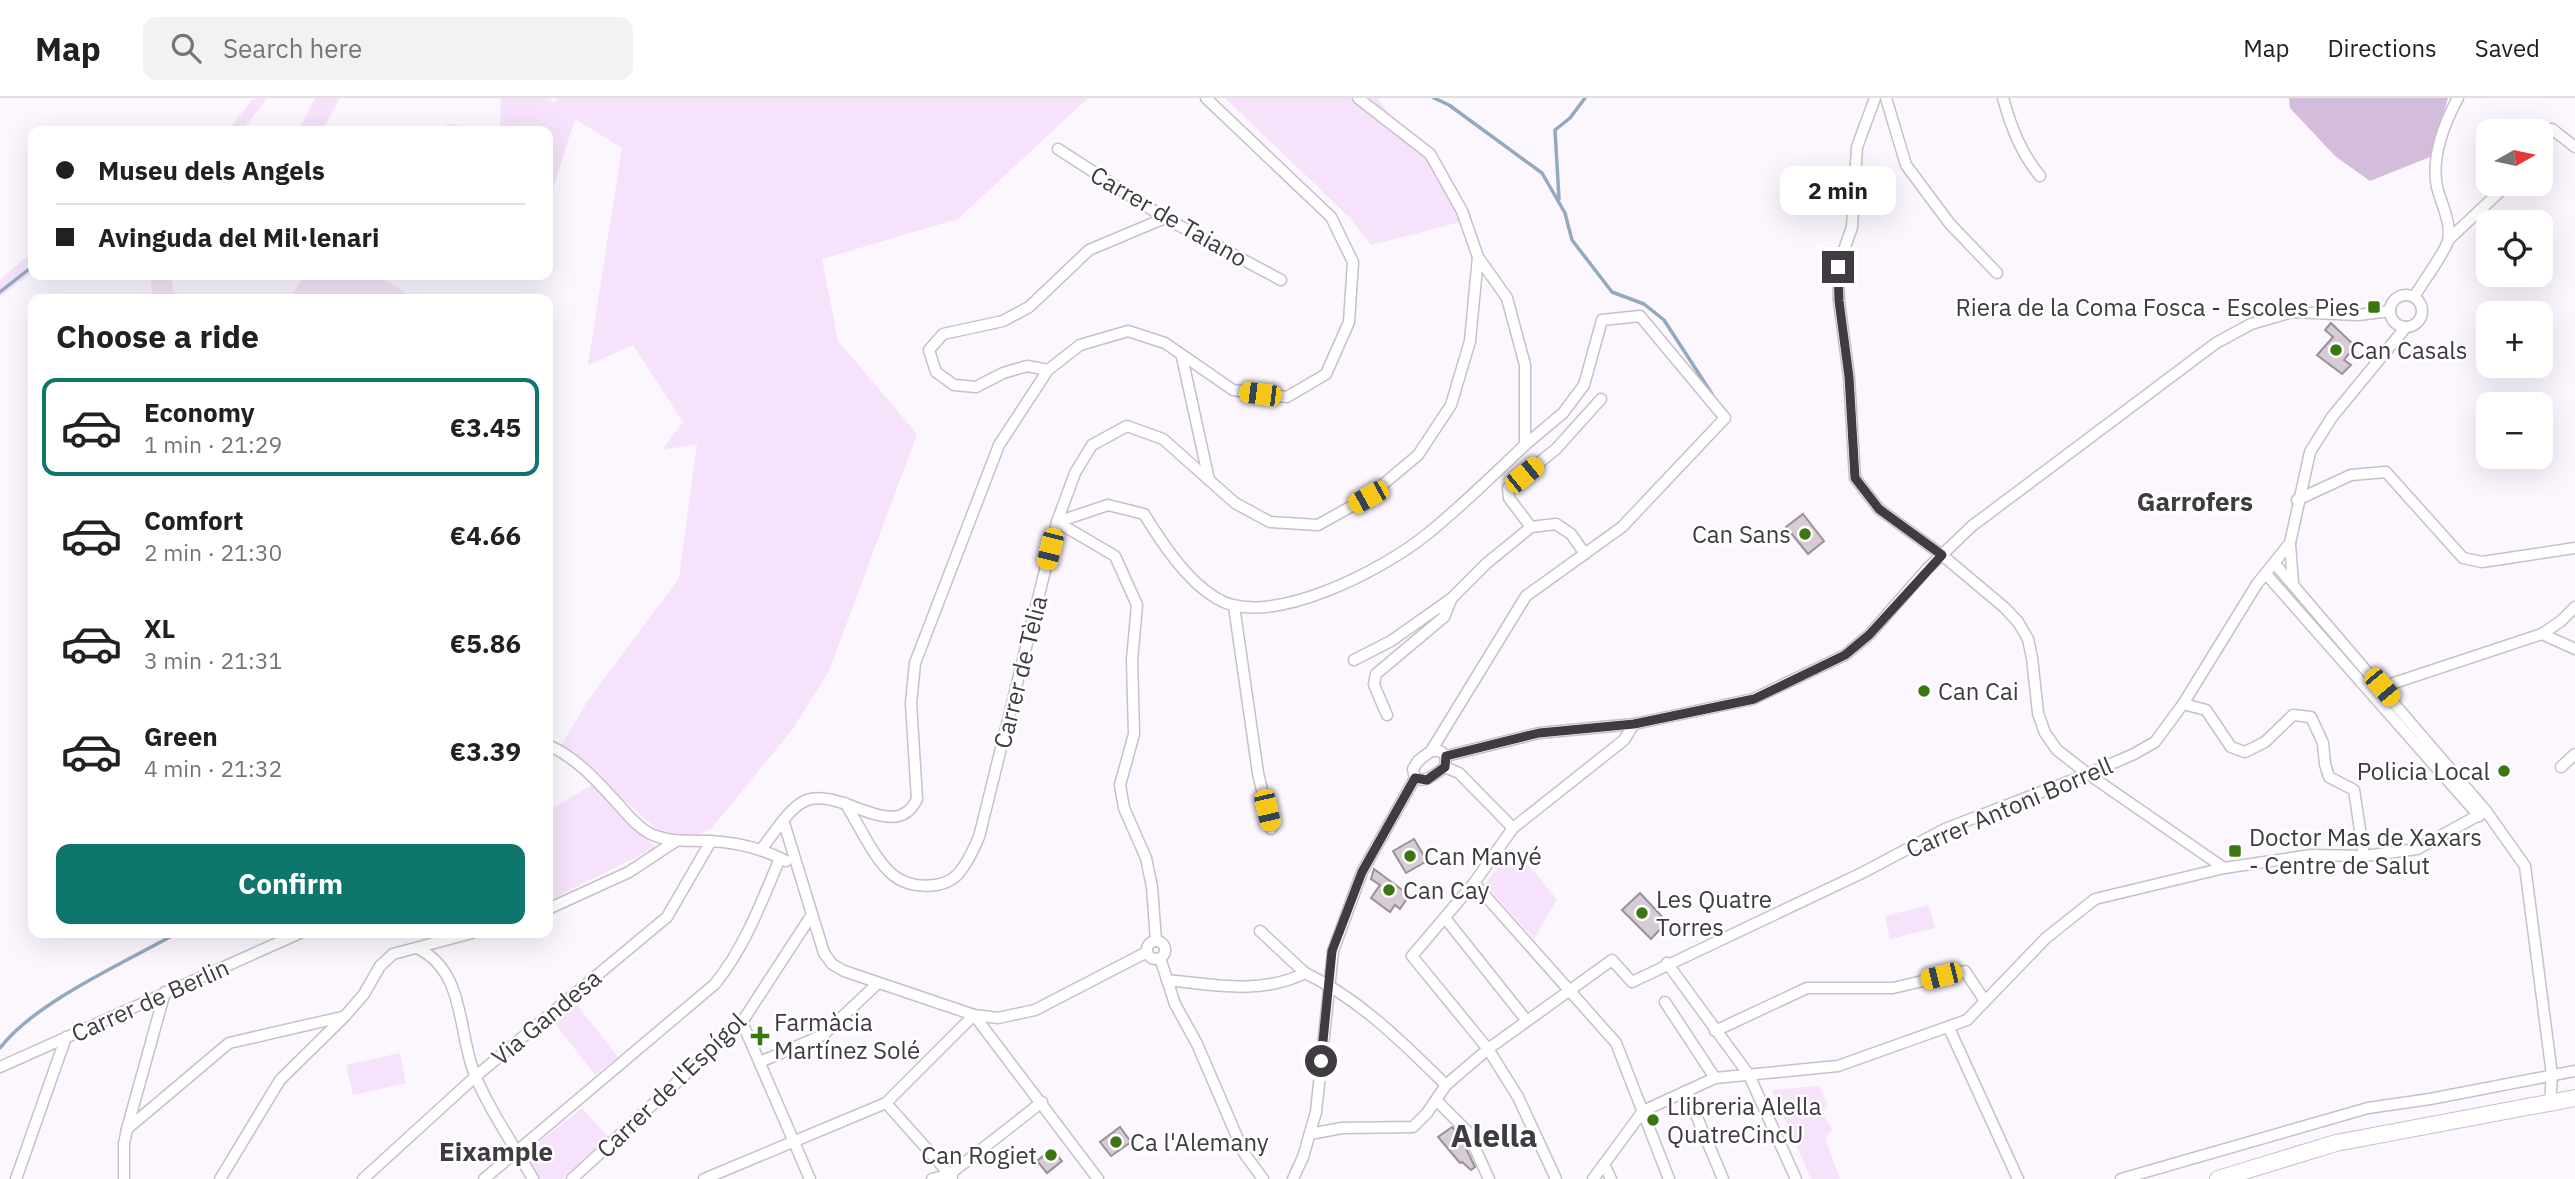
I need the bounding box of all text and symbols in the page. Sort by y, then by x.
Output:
search box [143,17,633,80]
text: Map [35,27,101,70]
icon: search [167,29,205,67]
text: Search here [223,31,362,65]
text: Map [2243,32,2289,64]
text: Directions [2327,32,2437,64]
text: Saved [2475,32,2540,64]
north arrow [2476,119,2553,196]
map controls [2476,119,2553,469]
text: Museu dels Angels [98,153,325,187]
street label: Carrer de Taiano [1085,158,1253,274]
callout: 2 min [1780,166,1896,214]
text: 2 min [1808,175,1868,205]
button: locate [2476,210,2553,287]
text: Avinguda del Mil·lenari [98,220,380,254]
route end [1822,251,1854,283]
place label: Riera de la Coma Fosca - Escoles Pies [1955,291,2360,323]
marker: Riera de la Coma Fosca - Escoles Pies [2366,299,2382,315]
button: + [2476,301,2553,378]
text: Choose a ride [56,315,259,357]
place label: Can Casals [2350,334,2467,366]
marker: Can Casals [2328,342,2344,358]
car [1238,381,1283,407]
button: − [2476,392,2553,469]
text: Economy [144,395,255,429]
icon: car [60,396,123,459]
text: €3.45 [450,410,521,444]
text: 1 min · 21:29 [144,429,282,459]
car [1502,454,1547,496]
car [1345,478,1392,516]
district label: Garrofers [2137,484,2253,518]
text: Comfort [144,503,243,537]
icon: car [60,504,123,567]
text: €4.66 [450,518,521,552]
place label: Can Sans [1692,518,1791,550]
car [1035,526,1066,572]
marker: Can Sans [1797,526,1813,542]
text: 2 min · 21:30 [144,537,282,567]
street label: Carrer de Tèlia [986,592,1054,752]
text: XL [144,611,175,645]
icon: car [60,612,123,675]
text: €5.86 [450,626,521,660]
text: 3 min · 21:31 [144,645,282,675]
car [2361,664,2404,710]
place label: Can Cai [1938,675,2019,707]
marker: Can Cai [1916,683,1932,699]
text: Green [144,719,218,753]
icon: car [60,720,123,783]
text: €3.39 [450,734,521,768]
street label: Carrer Antoni Borrell [1901,749,2117,865]
text: 4 min · 21:32 [144,753,282,783]
place label: Policia Local [2357,755,2490,787]
marker: Policia Local [2496,763,2512,779]
car [1253,787,1282,833]
place label: Doctor Mas de Xaxars - Centre de Salut [2249,821,2482,881]
place label: Can Manyé [1424,840,1542,872]
marker: Doctor Mas de Xaxars - Centre de Salut [2227,843,2243,859]
button: Confirm [56,844,525,924]
marker: Can Manyé [1402,848,1418,864]
place label: Can Cay [1403,874,1490,906]
marker: Can Cay [1381,882,1397,898]
place label: Les Quatre Torres [1656,883,1772,943]
marker: Les Quatre Torres [1634,905,1650,921]
street label: Carrer de Berlin [66,951,234,1049]
car [1919,961,1964,991]
street label: Via Gandesa [484,962,608,1072]
street label: Carrer de l'Espígol [589,1005,753,1165]
place label: Farmàcia Martínez Solé [774,1006,920,1066]
marker: Farmàcia Martínez Solé [752,1028,768,1044]
route start [1305,1045,1337,1077]
place label: Llibreria Alella QuatreCincU [1667,1090,1822,1150]
marker: Llibreria Alella QuatreCincU [1645,1112,1661,1128]
district label: Alella [1451,1114,1537,1156]
place label: Ca l'Alemany [1130,1126,1269,1158]
district label: Eixample [439,1134,553,1168]
marker: Ca l'Alemany [1108,1134,1124,1150]
place label: Can Rogiet [921,1139,1037,1171]
marker: Can Rogiet [1043,1147,1059,1163]

